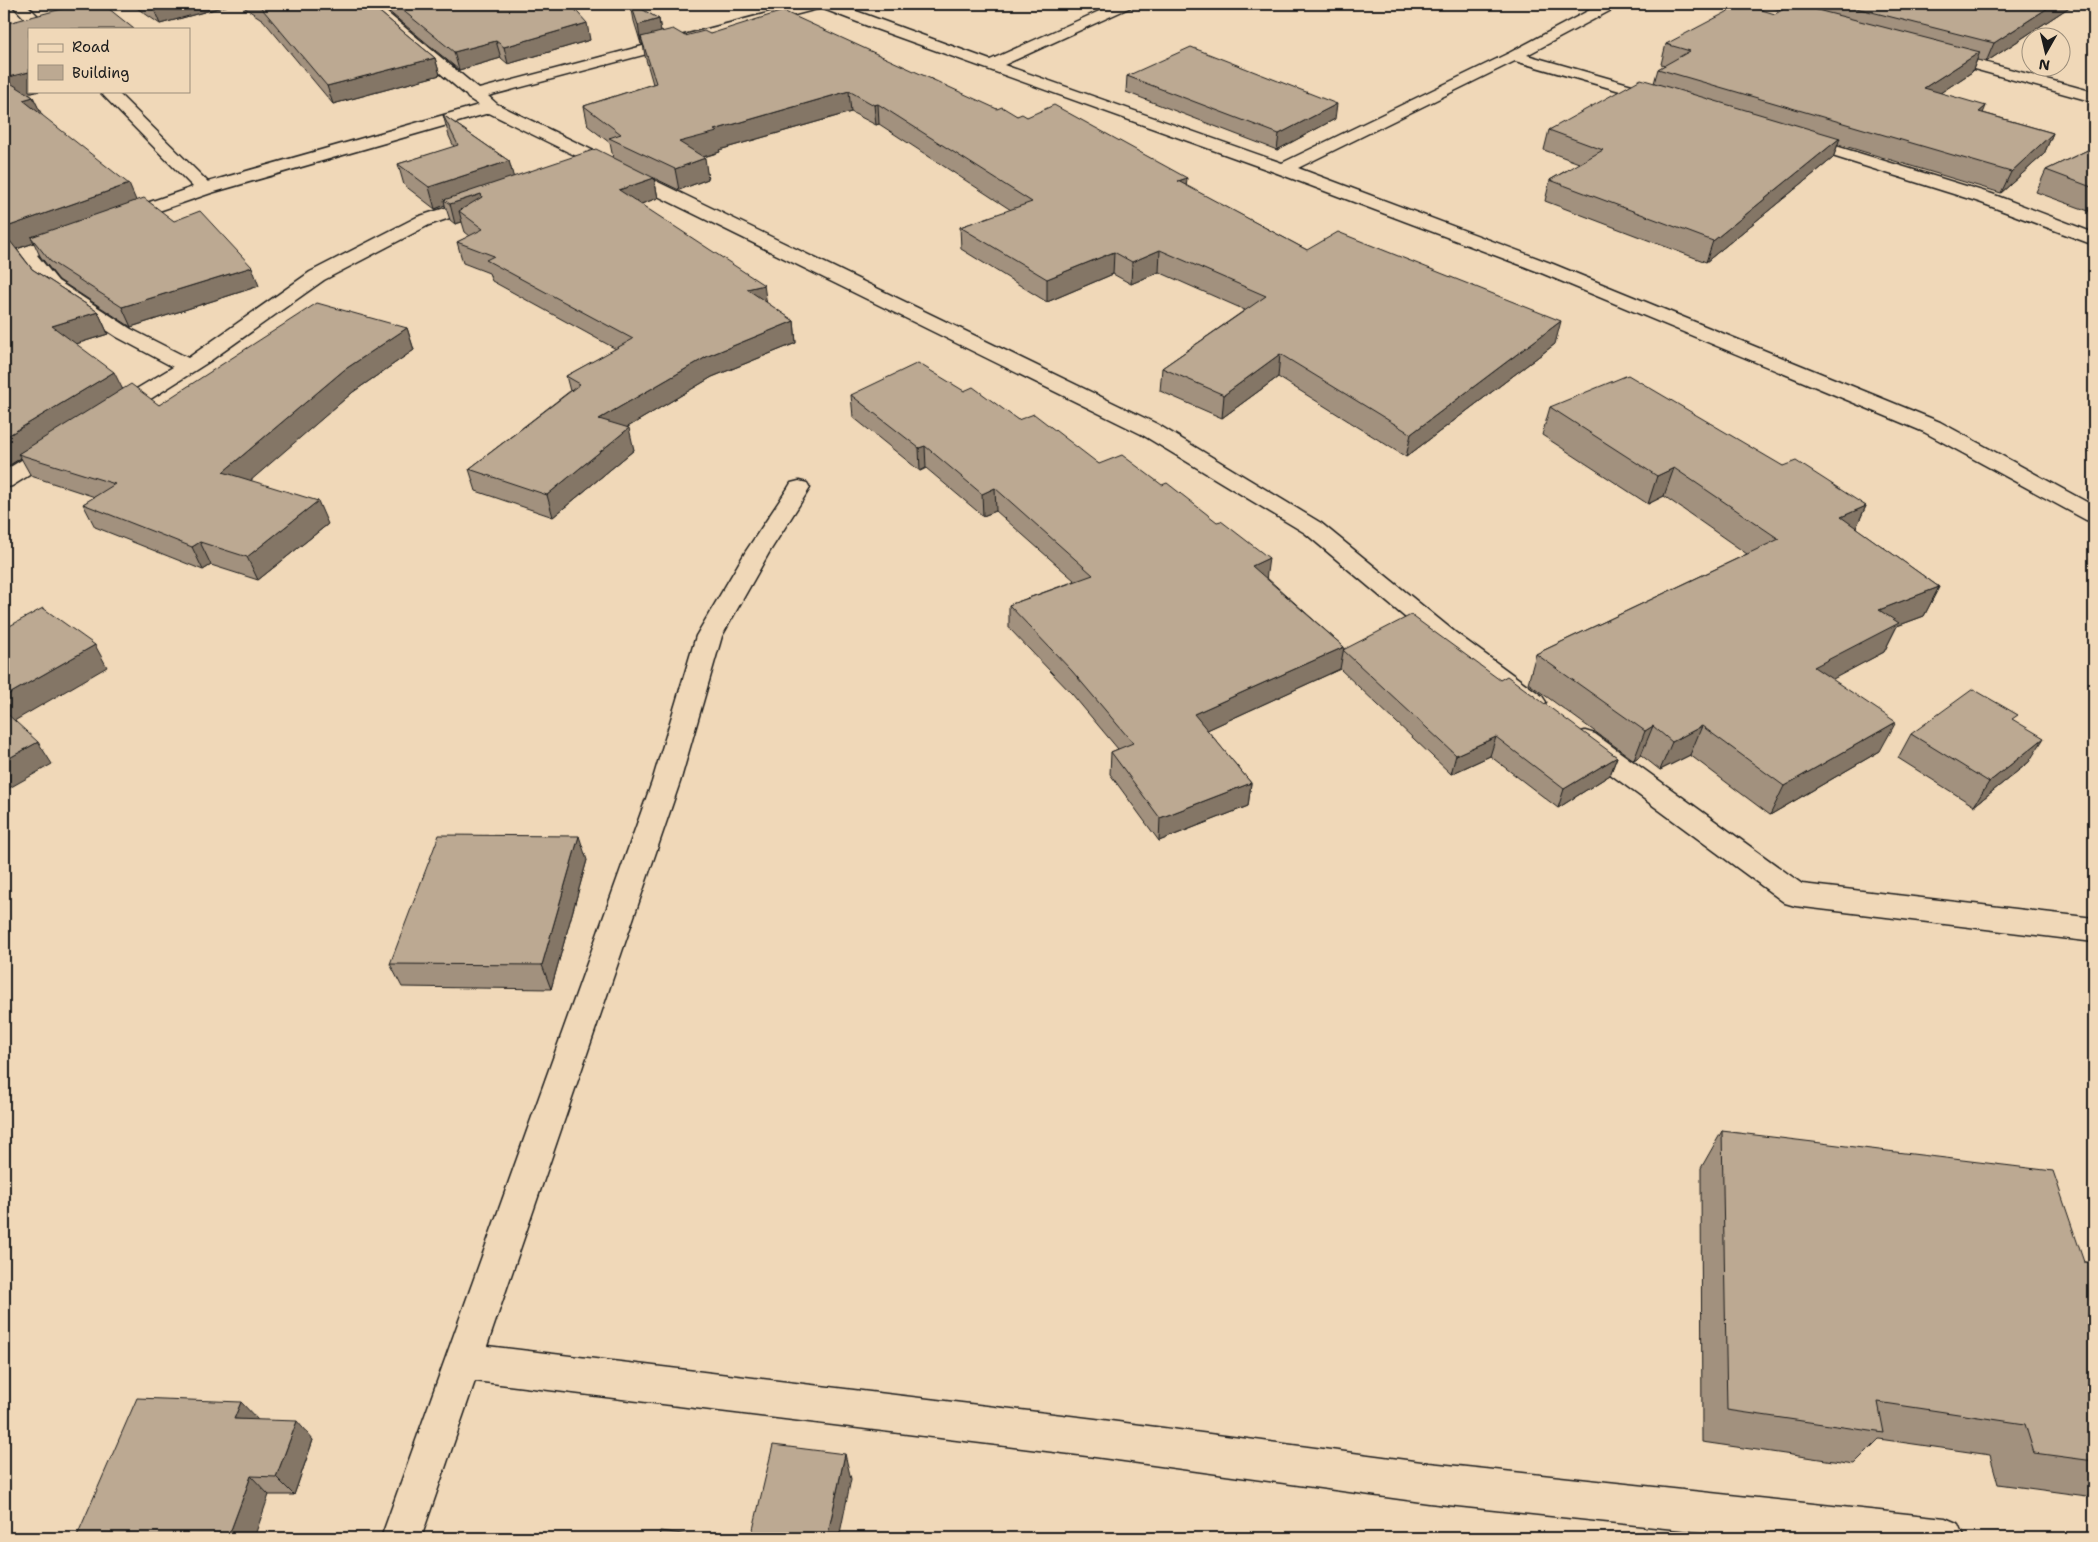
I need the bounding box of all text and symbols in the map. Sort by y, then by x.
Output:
legend [28,28,190,92]
north arrow [2020,28,2070,78]
text: Road [72,37,110,57]
text: N [2037,55,2051,75]
text: Building [72,63,129,83]

